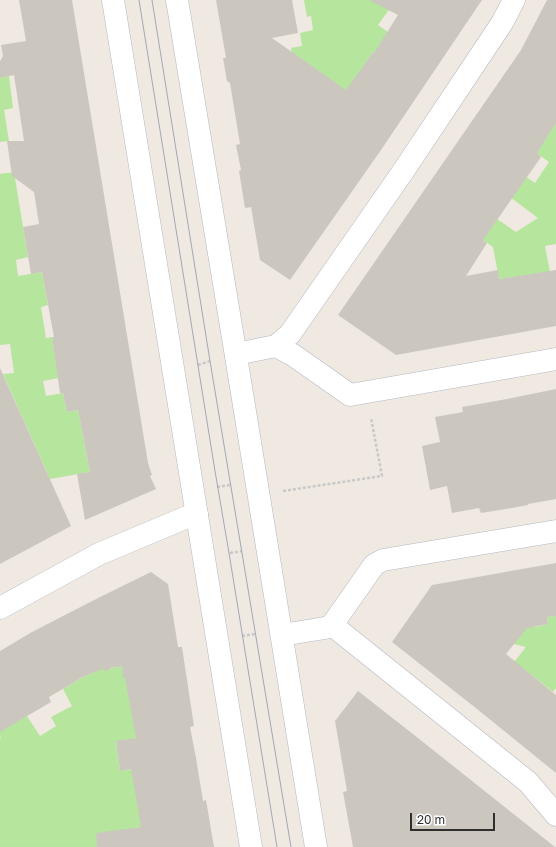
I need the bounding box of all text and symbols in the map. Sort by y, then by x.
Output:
scale bar [412,805,497,831]
text: 20 m [417,812,445,827]

